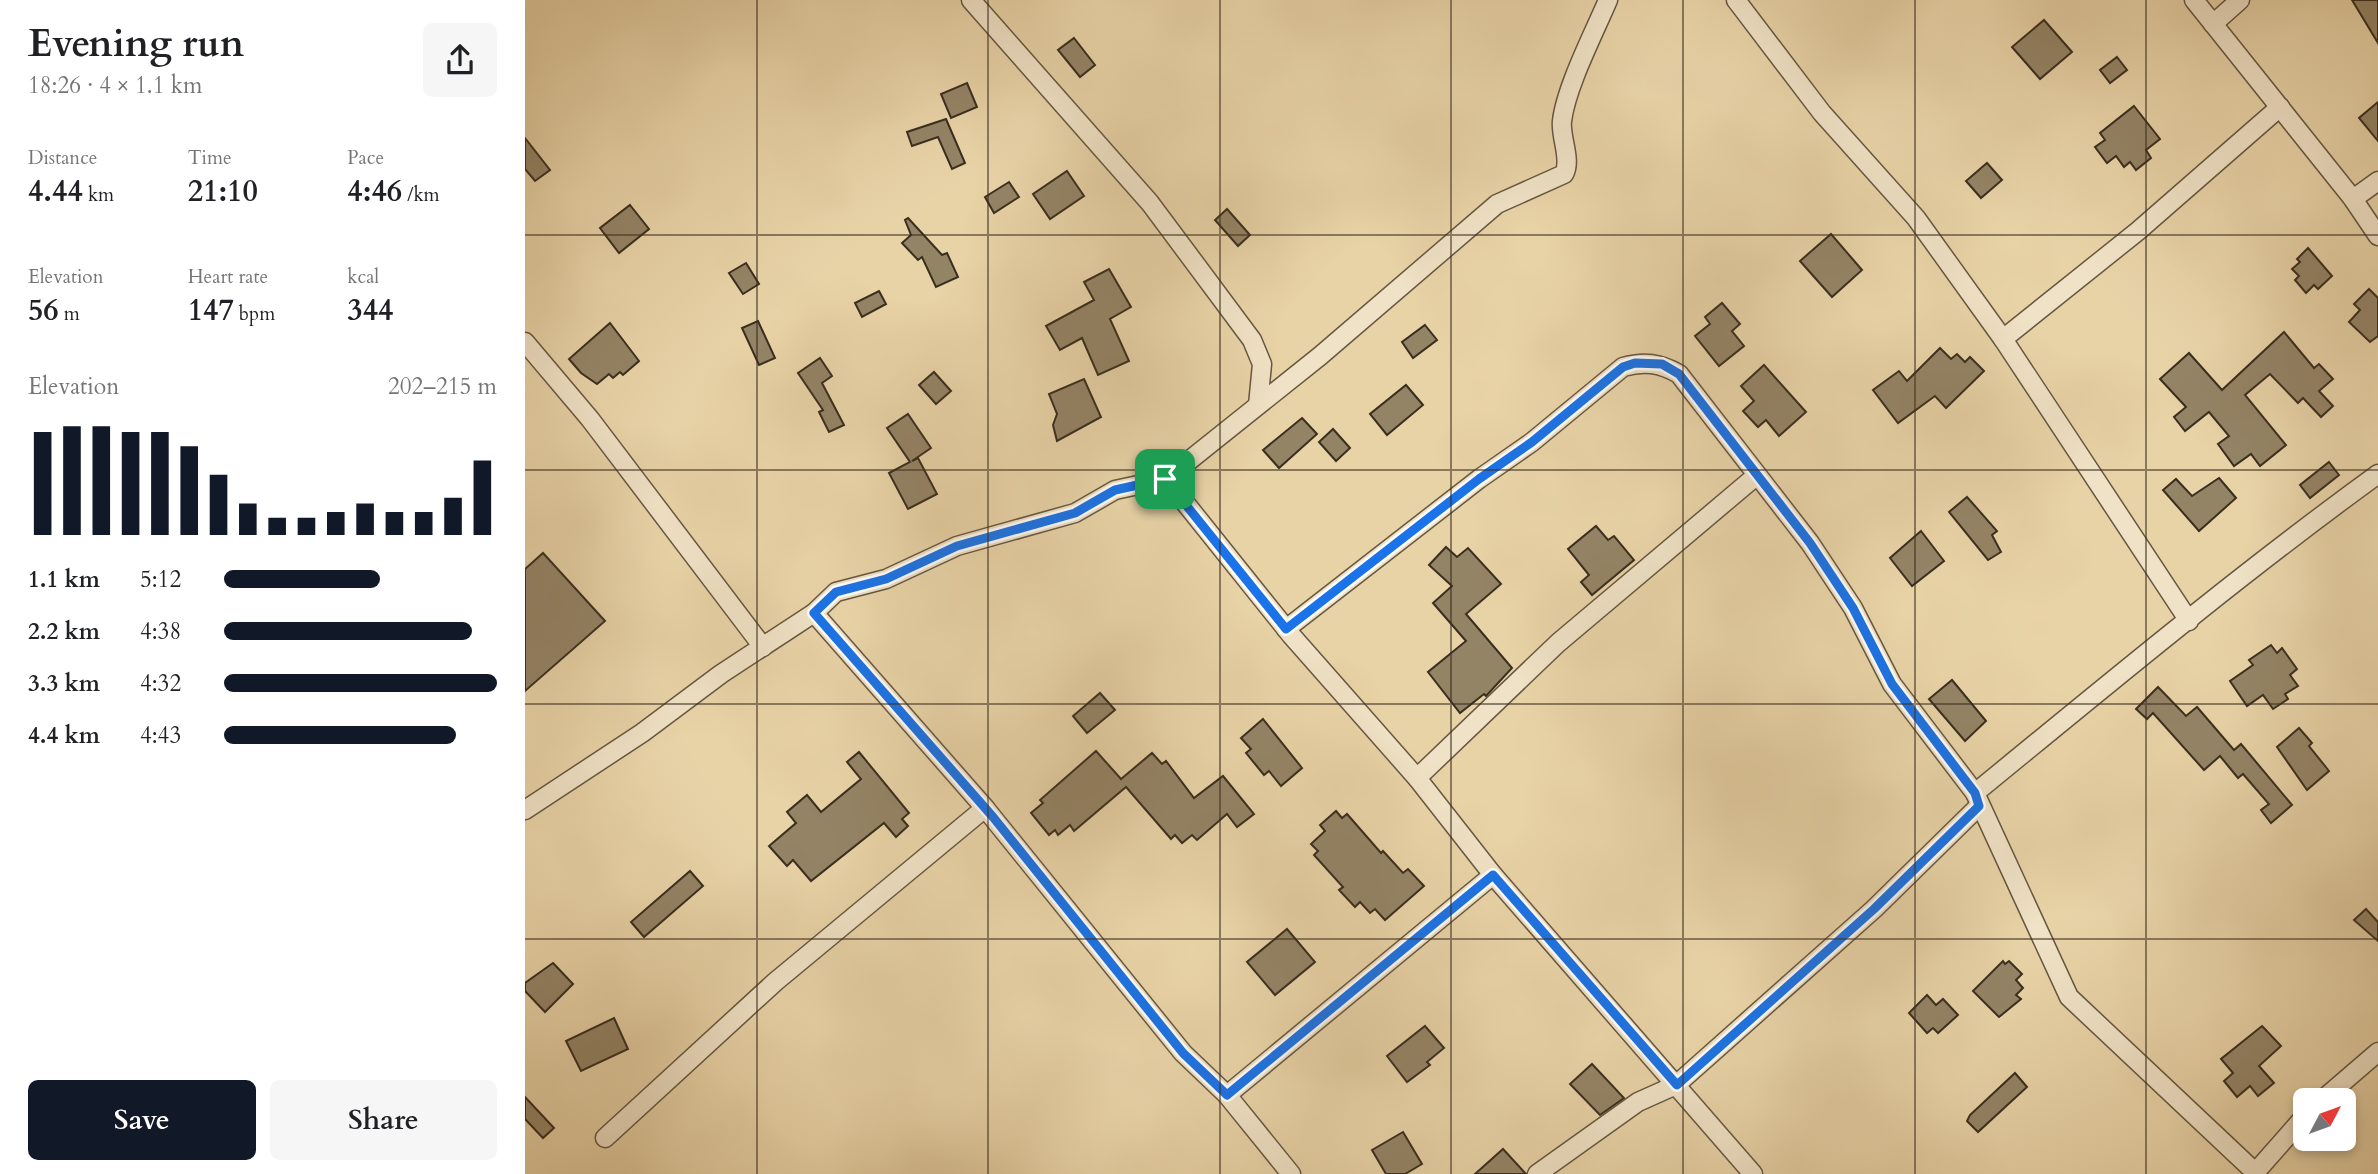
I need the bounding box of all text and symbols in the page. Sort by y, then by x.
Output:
text: Evening run [28,18,244,70]
button: share [423,23,497,97]
text: 18:26 · 4 × 1.1 km [28,70,202,101]
text: Distance [28,145,97,171]
text: Time [188,145,232,171]
text: Pace [347,145,384,171]
text: 4.44 [28,171,83,212]
text: 21:10 [188,171,258,212]
text: 4:46 [347,171,402,212]
text: km [83,182,114,208]
text: /km [402,182,440,208]
text: Elevation [28,264,103,290]
text: Heart rate [188,264,268,290]
text: kcal [347,264,379,290]
text: 56 [28,290,59,331]
text: 147 [188,290,234,331]
text: 344 [347,290,393,331]
text: m [59,301,80,327]
text: bpm [234,301,275,327]
text: Elevation [28,371,119,402]
text: 202–215 m [388,371,497,402]
pin [1135,449,1195,509]
icon: arrive [1146,460,1184,498]
text: 1.1 km [28,564,100,595]
text: 5:12 [140,564,181,595]
text: 2.2 km [28,616,100,647]
text: 4:38 [140,616,181,647]
text: 3.3 km [28,668,100,699]
text: 4:32 [140,668,181,699]
text: 4.4 km [28,720,100,751]
text: 4:43 [140,720,181,751]
button: Save [28,1080,256,1160]
button: Share [270,1080,497,1160]
north arrow [2293,1088,2355,1152]
map controls [2293,1088,2356,1151]

